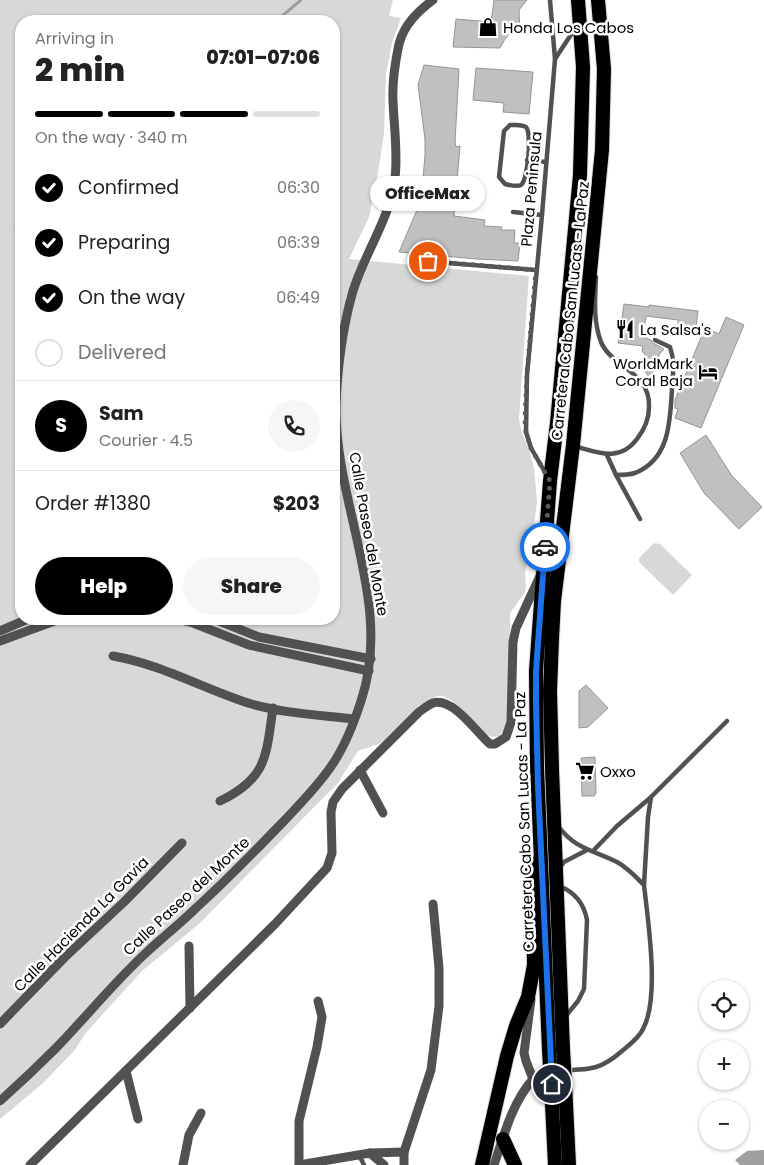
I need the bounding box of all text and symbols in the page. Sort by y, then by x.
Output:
shop icon: Honda Los Cabos [477,16,499,38]
place label: Honda Los Cabos [503,17,634,38]
text: Arriving in [35,27,114,50]
text: 07:01–07:06 [206,44,320,71]
text: 2 min [35,47,125,92]
text: On the way · 340 m [35,126,188,149]
street label: Plaza Peninsula [516,130,546,248]
icon: check [35,174,63,202]
text: Confirmed [78,174,179,201]
text: 06:30 [277,176,320,199]
callout: OfficeMax [370,176,486,211]
street label: Carretera Cabo San Lucas - La Paz [546,180,594,442]
text: OfficeMax [385,182,470,205]
icon: check [35,229,63,257]
text: Preparing [78,229,170,256]
text: 06:39 [277,231,320,254]
pin [407,240,449,282]
icon: bag [414,247,442,275]
icon: check [35,284,63,312]
text: On the way [78,284,185,311]
text: 06:49 [276,286,320,309]
restaurant icon: La Salsa's [614,318,636,340]
place label: La Salsa's [640,319,712,340]
text: Delivered [78,339,167,366]
place label: WorldMark Coral Baja [613,353,693,391]
hotel icon: WorldMark Coral Baja [697,361,719,383]
text: Sam [99,400,144,427]
button: phone [268,400,320,452]
text: S [55,412,67,439]
text: Courier · 4.5 [99,429,193,452]
street label: Calle Paseo del Monte [344,450,394,618]
text: Order #1380 [35,490,151,517]
text: $203 [273,490,320,517]
courier [520,522,570,572]
icon: car [531,533,559,561]
button: Help [35,557,173,615]
button: Share [183,557,320,615]
street label: Carretera Cabo San Lucas - La Paz [509,691,539,953]
supermarket icon: Oxxo [574,760,596,782]
place label: Oxxo [600,761,636,782]
street label: Calle Paseo del Monte [118,832,254,960]
street label: Calle Hacienda La Gavia [9,852,153,996]
map controls [699,980,749,1150]
button: locate [699,980,749,1030]
button: + [699,1040,749,1090]
pin [531,1063,573,1105]
icon: home [538,1070,566,1098]
button: − [699,1100,749,1150]

